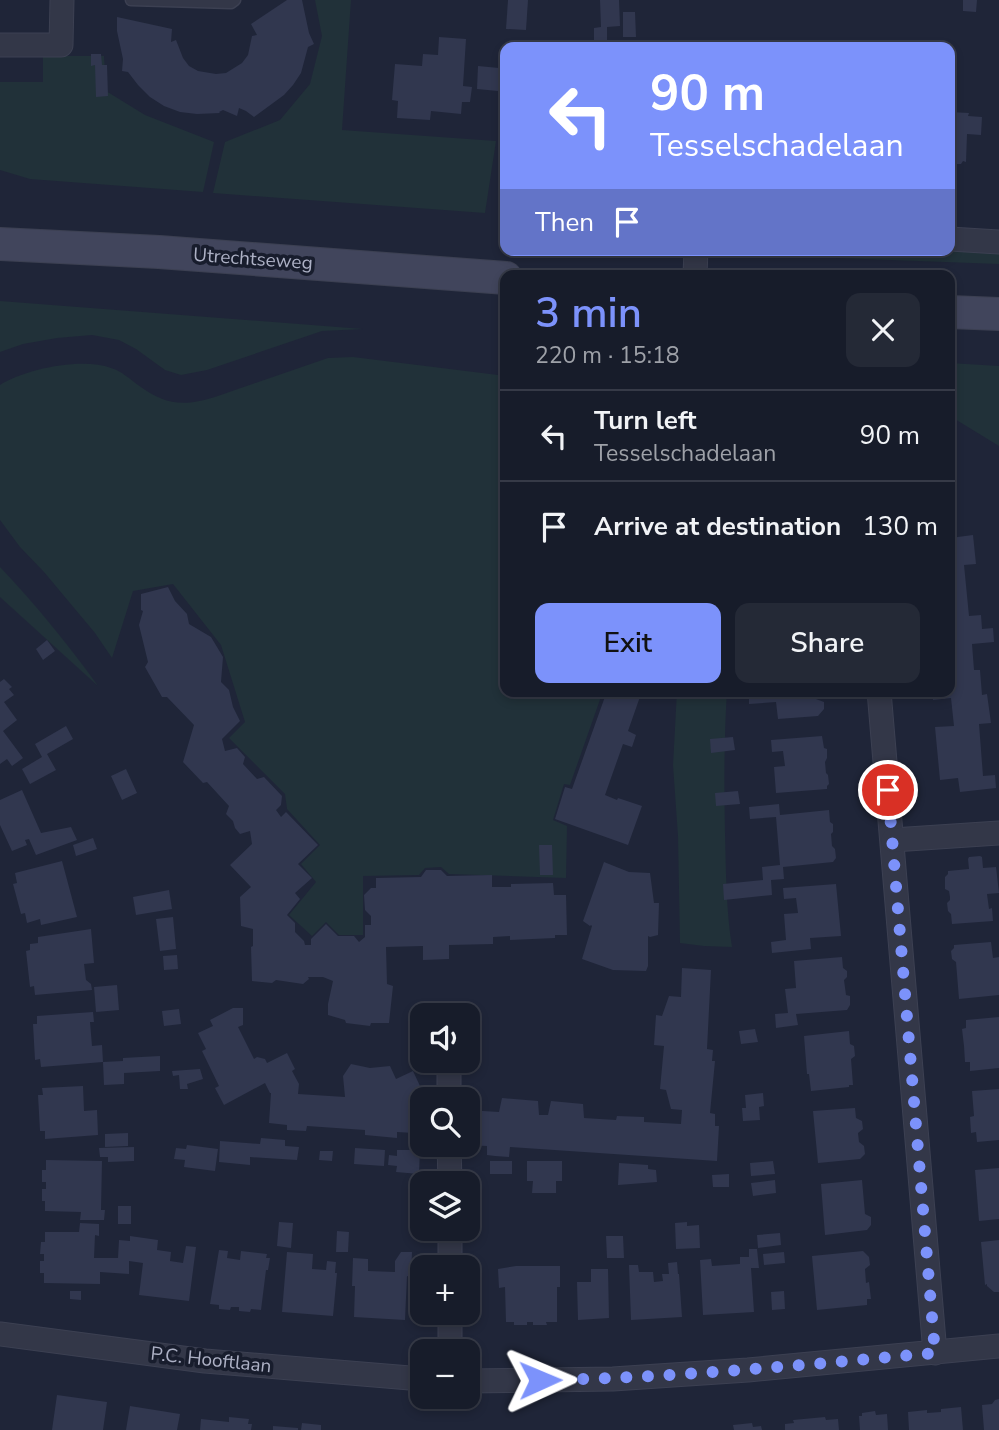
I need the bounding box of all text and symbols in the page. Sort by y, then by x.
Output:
text: 90 m [650,60,765,127]
icon: left [535,70,626,161]
text: Tesselschadelaan [650,124,904,167]
icon: arrive [608,203,646,241]
text: Then [535,205,594,240]
street label: Utrechtseweg [192,242,314,276]
text: 3 min [535,285,642,342]
button: close [846,293,920,367]
text: 220 m · 15:18 [535,340,680,371]
text: Turn left [594,403,697,438]
icon: left [535,417,573,455]
text: 90 m [860,418,920,453]
text: Tesselschadelaan [594,438,776,469]
icon: arrive [535,508,573,546]
text: Arrive at destination [594,509,841,544]
text: 130 m [862,509,938,544]
button: Exit [535,603,721,683]
button: Share [735,603,920,683]
pin [858,760,918,820]
icon: arrive [869,771,907,809]
map controls [410,1003,480,1409]
button: sound [410,1003,480,1073]
button: search [410,1087,480,1157]
button: layers [410,1171,480,1241]
button: + [410,1255,480,1325]
button: − [410,1339,480,1409]
street label: P.C. Hooftlaan [149,1341,273,1379]
position arrow [503,1343,577,1417]

